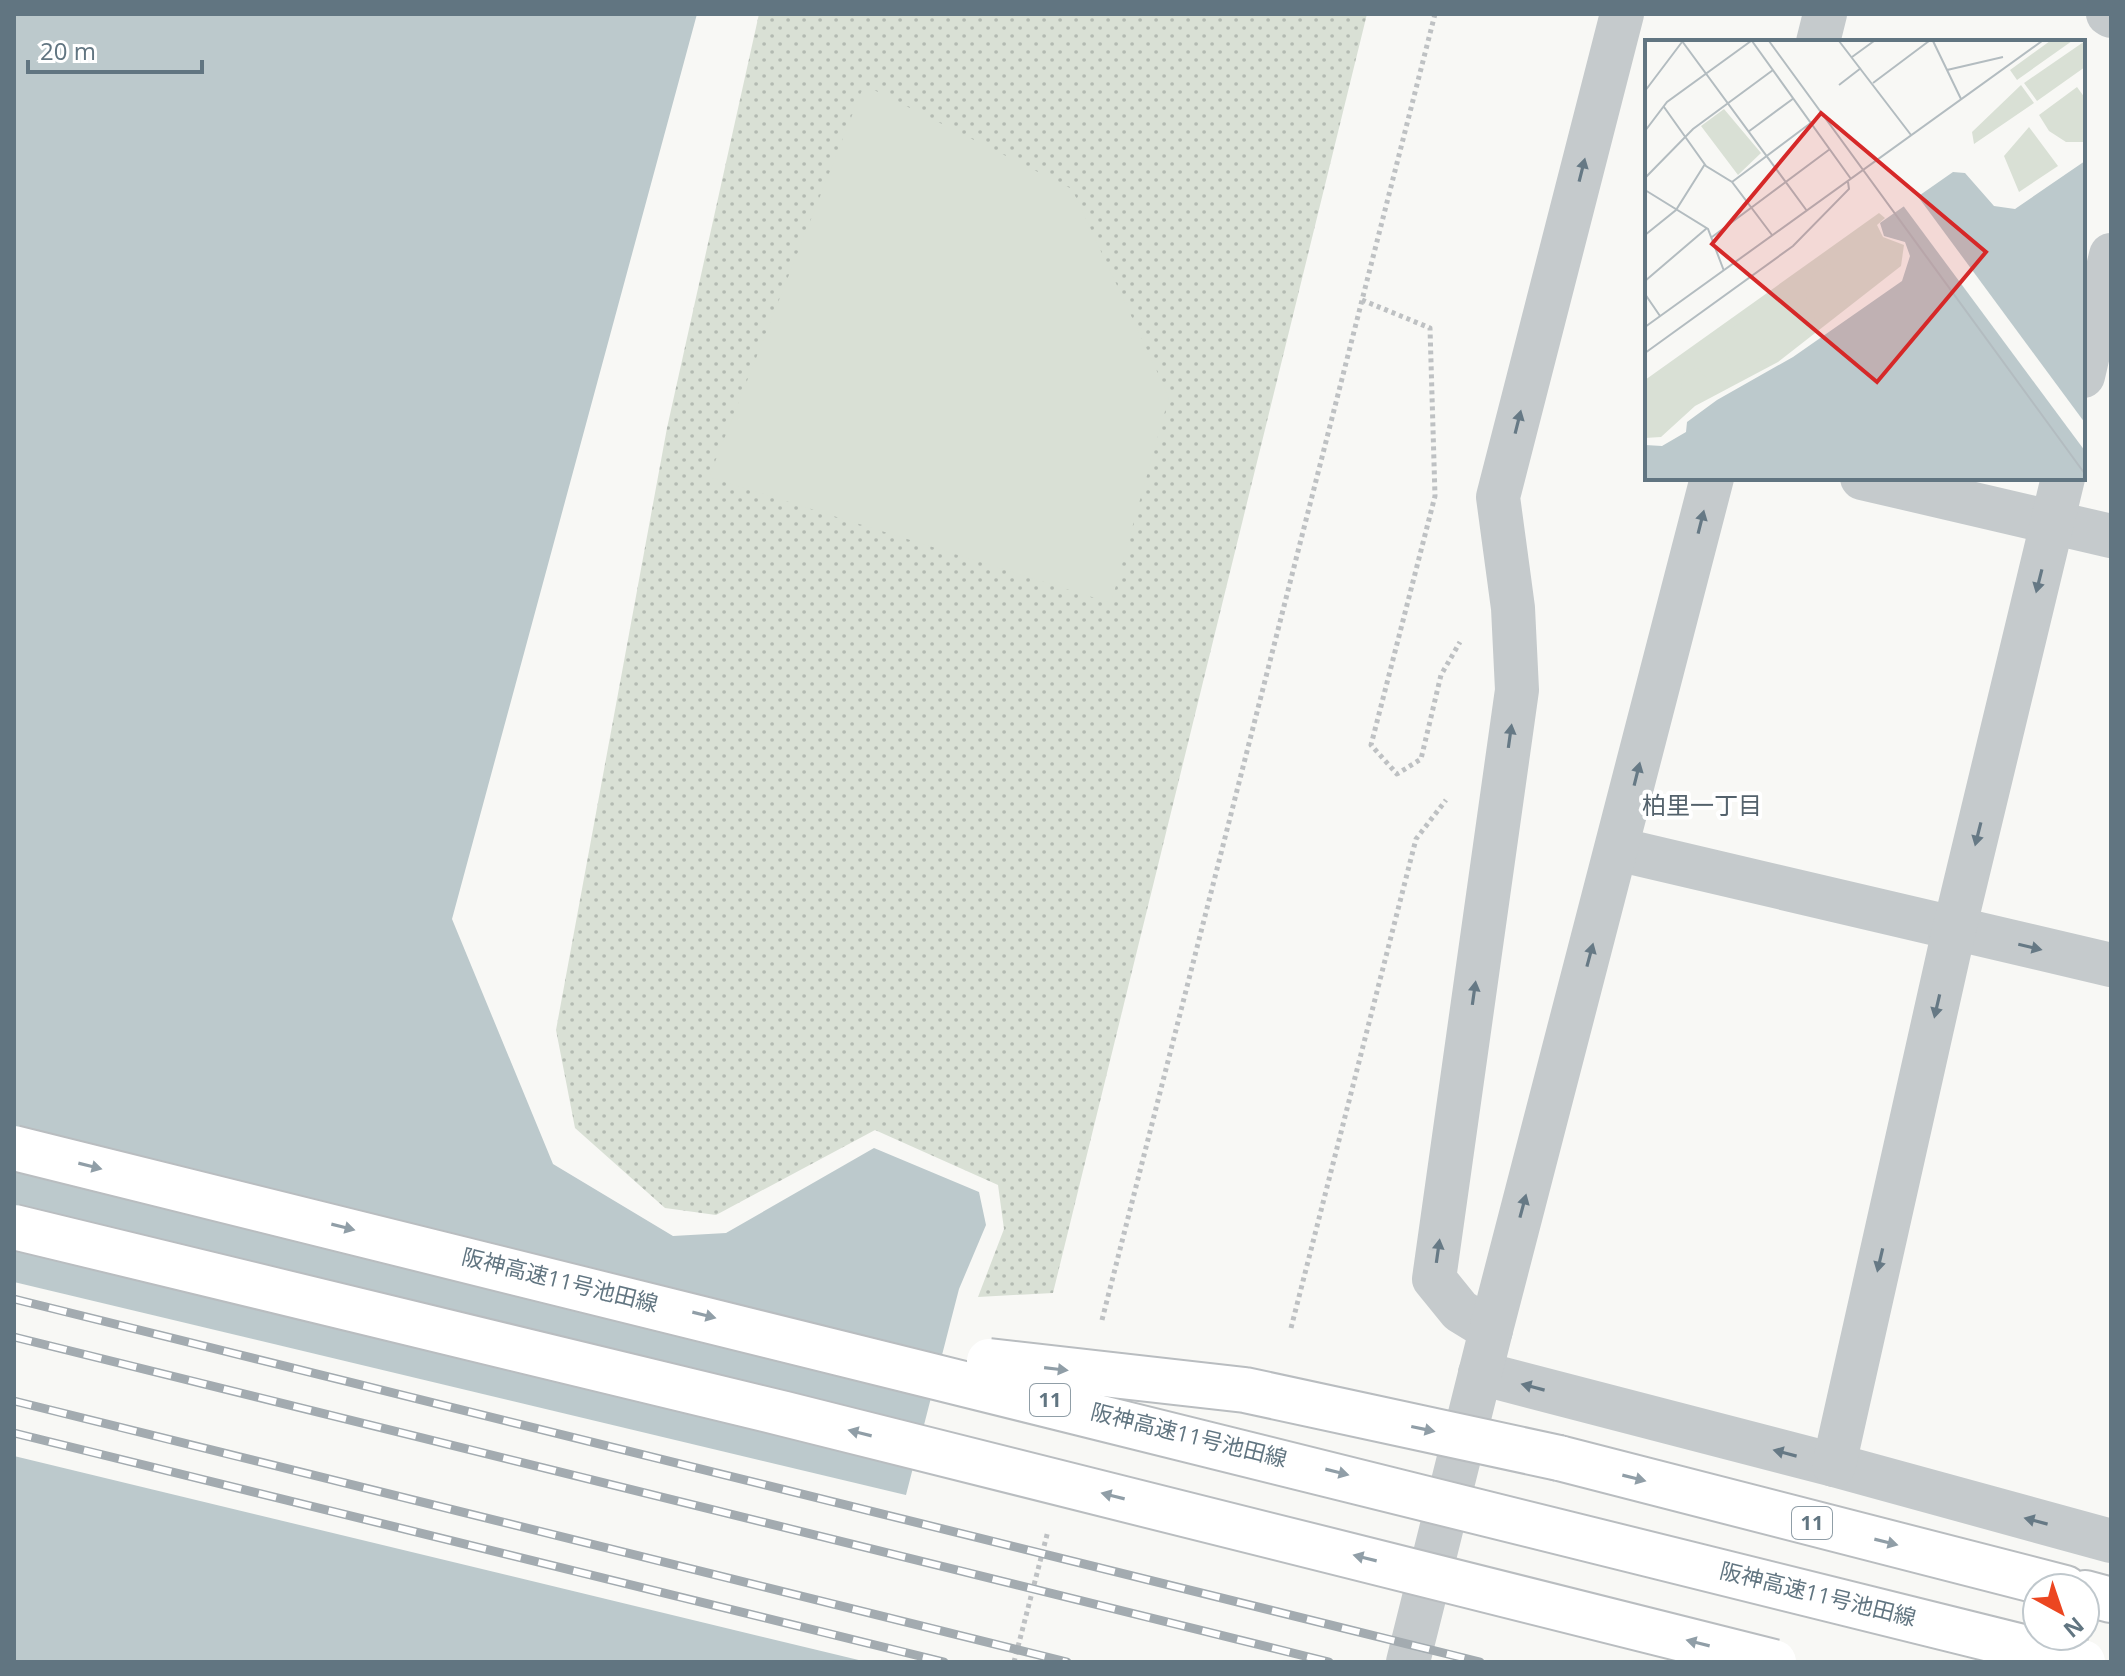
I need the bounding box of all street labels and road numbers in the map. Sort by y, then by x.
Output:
street label: 阪神高速11号池田線 [459,1240,661,1318]
road number: 11 [1030,1384,1070,1416]
street label: 阪神高速11号池田線 [1088,1395,1290,1473]
road number: 11 [1792,1507,1832,1539]
street label: 阪神高速11号池田線 [1717,1554,1919,1632]

